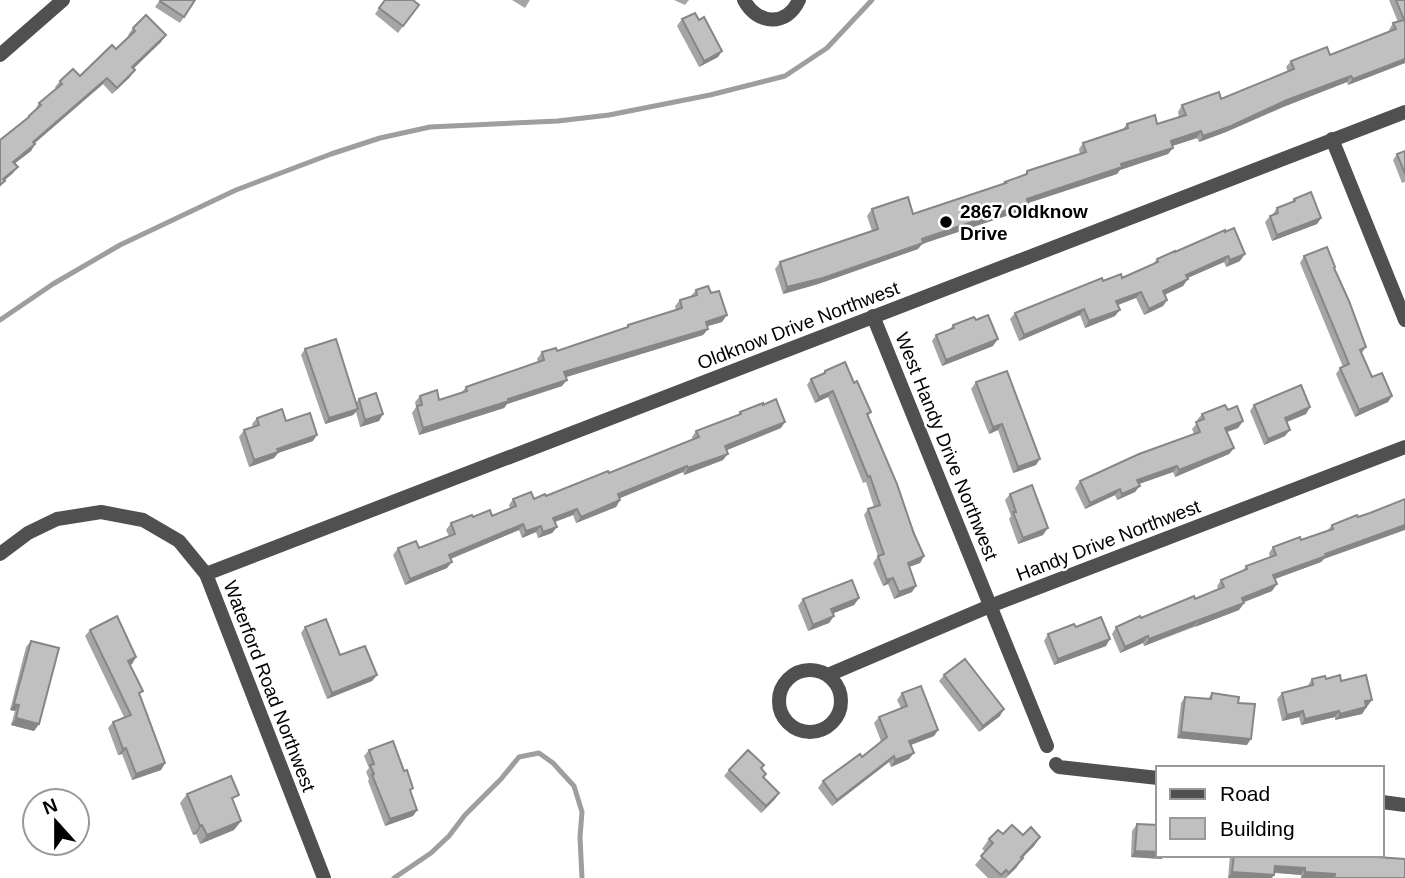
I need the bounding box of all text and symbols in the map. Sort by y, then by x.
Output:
place label: 2867 Oldknow Drive [960,201,1088,244]
marker: 2867 Oldknow Drive [938,214,954,230]
street label: Oldknow Drive Northwest [694,277,903,374]
street label: West Handy Drive Northwest [891,329,1002,564]
street label: Handy Drive Northwest [1013,495,1204,585]
street label: Waterford Road Northwest [220,578,320,795]
legend [1156,766,1384,857]
text: Road [1220,782,1270,805]
north arrow [21,787,91,857]
text: N [40,794,60,819]
text: Building [1220,817,1295,840]

